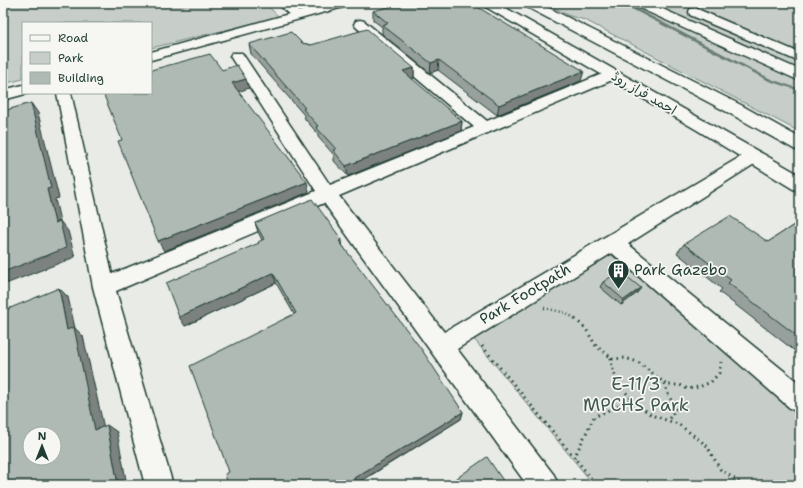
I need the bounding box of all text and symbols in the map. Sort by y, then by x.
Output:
legend [22,22,152,94]
text: Road [58,30,89,46]
text: Park [58,50,84,66]
street label: احمد فراز روڈ [608,68,680,118]
text: Building [58,70,104,86]
building icon: Park Gazebo [606,257,632,290]
street label: Park Footpath [476,259,574,329]
place label: Park Gazebo [634,260,727,280]
park label: E-11/3 MPCHS Park [583,372,689,417]
north arrow [22,426,62,466]
text: N [38,429,47,444]

